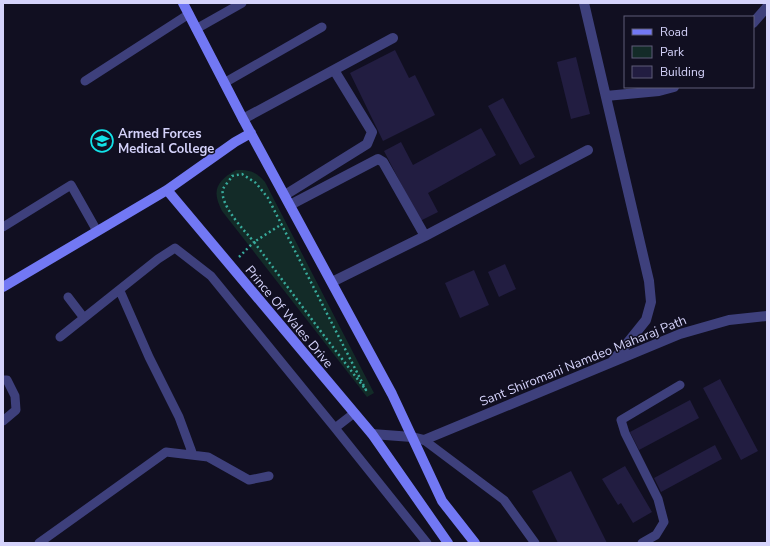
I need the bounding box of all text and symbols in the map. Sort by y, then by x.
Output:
legend [624,16,754,88]
text: Road [660,24,688,40]
text: Park [660,44,685,60]
text: Building [660,64,705,80]
place label: Armed Forces Medical College [118,125,214,158]
school or university icon: Armed Forces Medical College [89,128,115,154]
street label: Prince Of Wales Drive [241,262,337,372]
street label: Sant Shiromani Namdeo Maharaj Path [477,311,689,411]

